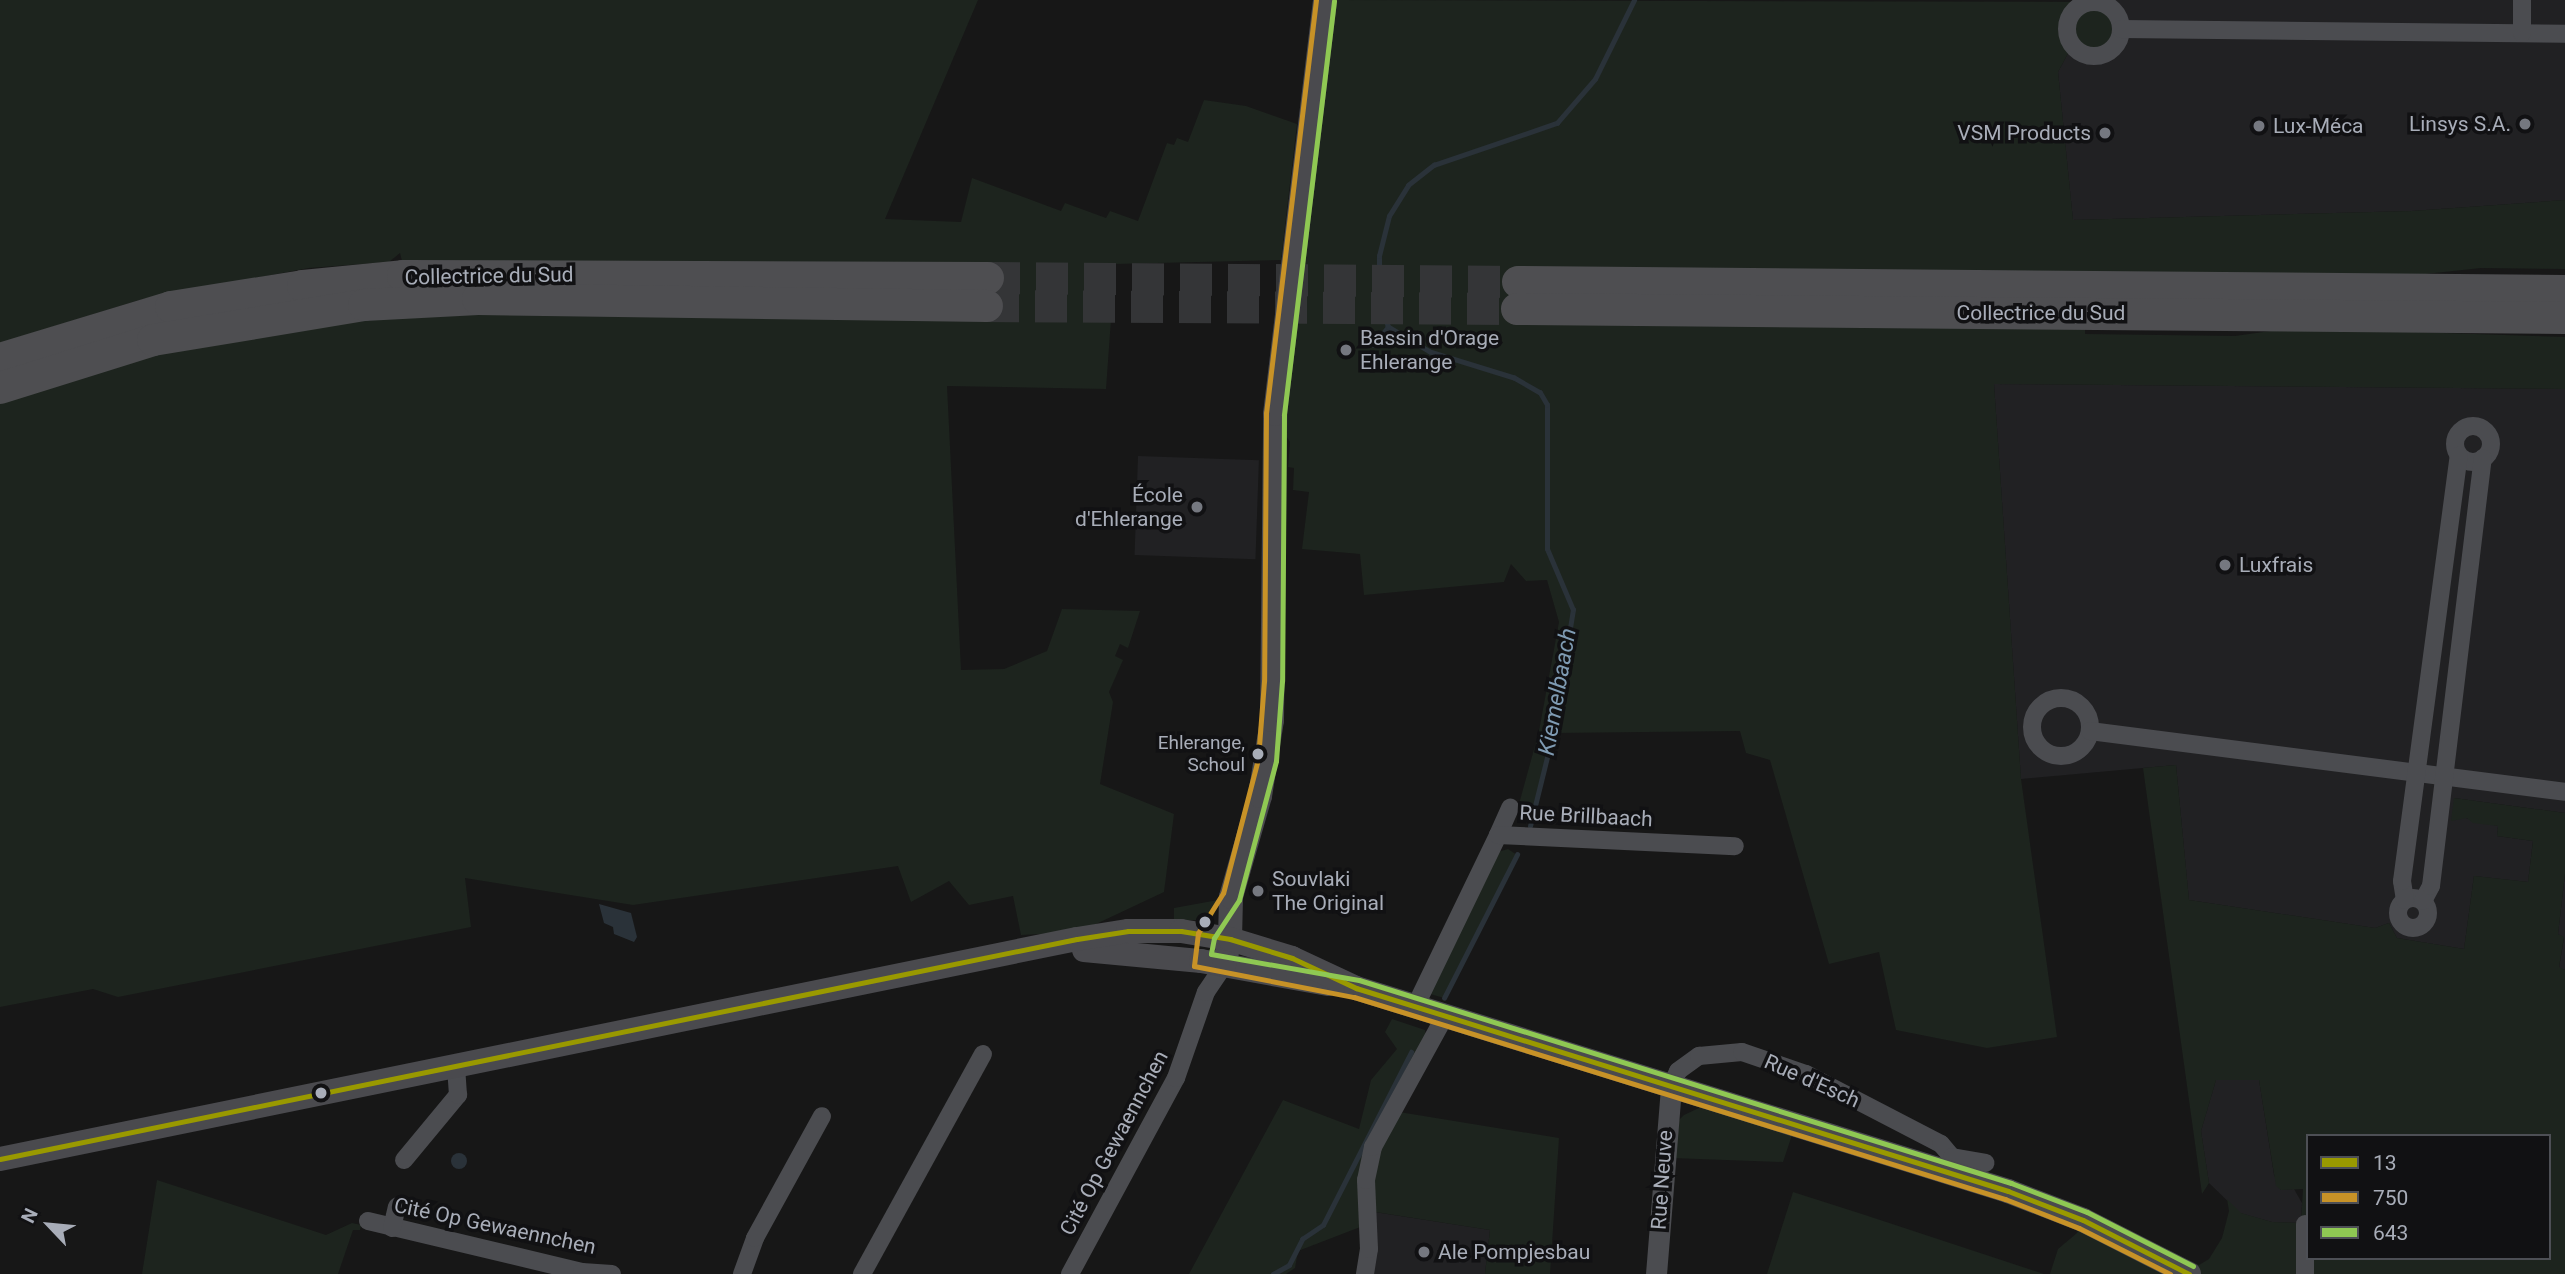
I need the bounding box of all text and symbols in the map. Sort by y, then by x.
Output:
place label: Linsys S.A. [2409,111,2511,137]
place label: Lux-Méca [2273,113,2364,139]
marker: Linsys S.A. [2517,116,2533,132]
marker: Lux-Méca [2251,118,2267,134]
place label: VSM Products [1957,120,2091,146]
marker: VSM Products [2097,125,2113,141]
street label: Collectrice du Sud [404,262,574,290]
street label: Collectrice du Sud [1957,300,2125,326]
place label: Bassin d'Orage Ehlerange [1360,325,1499,375]
marker: Bassin d'Orage Ehlerange [1338,342,1354,358]
place label: École d'Ehlerange [1075,482,1183,532]
marker: École d'Ehlerange [1189,499,1205,515]
place label: Luxfrais [2239,552,2313,578]
marker: Luxfrais [2217,557,2233,573]
water label: Kiemelbaach [1533,626,1583,758]
place label: Ehlerange, Schoul [1158,732,1245,776]
marker: Ehlerange, Schoul [1251,747,1265,761]
street label: Rue Brillbaach [1519,800,1653,832]
place label: Souvlaki The Original [1272,866,1384,916]
marker: Souvlaki The Original [1250,883,1266,899]
unlabelled marker [1198,915,1212,929]
street label: Cité Op Gewaennchen [1055,1046,1173,1240]
street label: Rue d'Esch [1760,1049,1864,1113]
unlabelled marker [314,1086,328,1100]
street label: Rue Neuve [1646,1129,1678,1231]
legend [2306,1134,2551,1260]
text: 13 [2373,1151,2397,1175]
text: 750 [2373,1186,2408,1210]
north arrow [14,1190,84,1260]
street label: Cité Op Gewaennchen [392,1192,598,1260]
text: N [16,1205,43,1227]
text: 643 [2373,1221,2408,1245]
place label: Ale Pompjesbau [1438,1239,1590,1265]
marker: Ale Pompjesbau [1416,1244,1432,1260]

